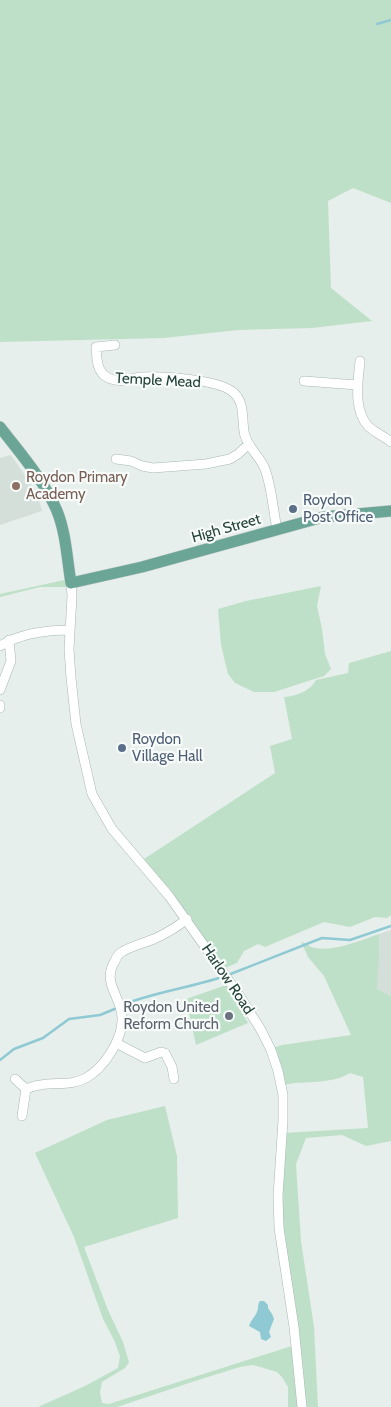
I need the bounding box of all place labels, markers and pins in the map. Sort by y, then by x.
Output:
place label: Roydon Primary Academy [26,468,128,503]
marker: Roydon Primary Academy [10,480,22,492]
place label: Roydon Post Office [303,491,374,526]
marker: Roydon Post Office [287,503,299,515]
place label: Roydon Village Hall [132,730,203,765]
marker: Roydon Village Hall [116,742,128,754]
place label: Roydon United Reform Church [123,998,219,1033]
marker: Roydon United Reform Church [223,1010,235,1022]

